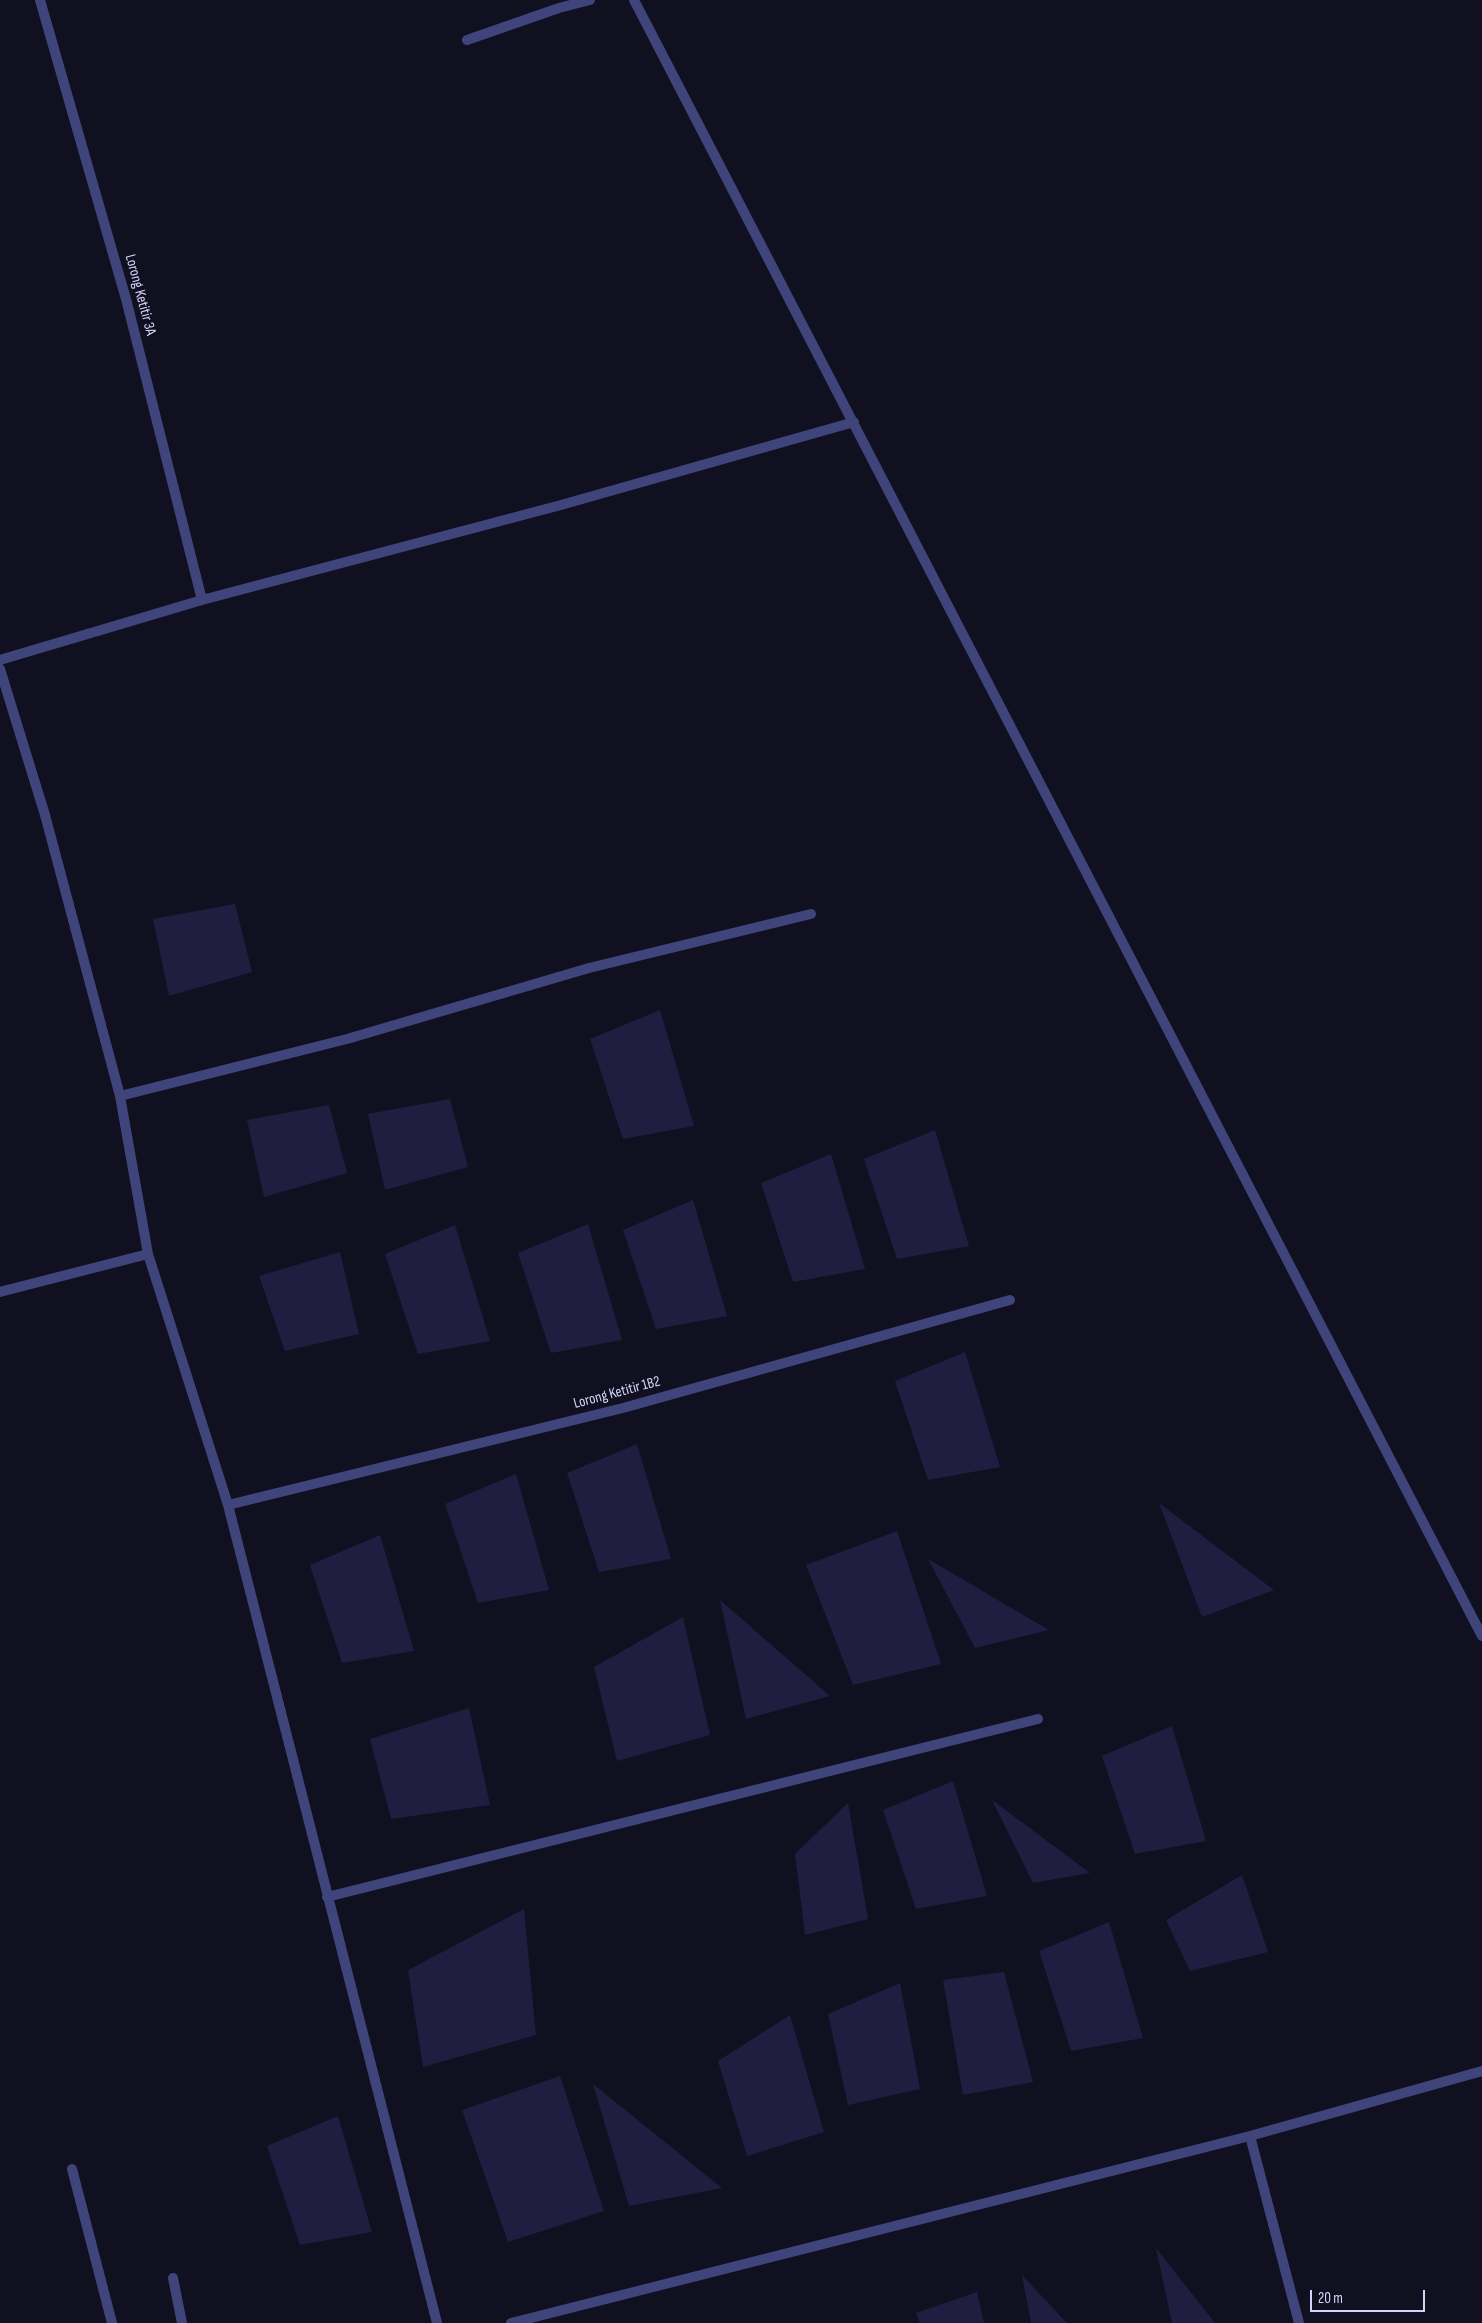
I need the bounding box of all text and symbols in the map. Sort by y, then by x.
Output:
street label: Lorong Ketitir 3A [121,252,159,338]
street label: Lorong Ketitir 1B2 [572,1373,662,1413]
scale bar [1312,2280,1427,2312]
text: 20 m [1318,2289,1343,2308]

